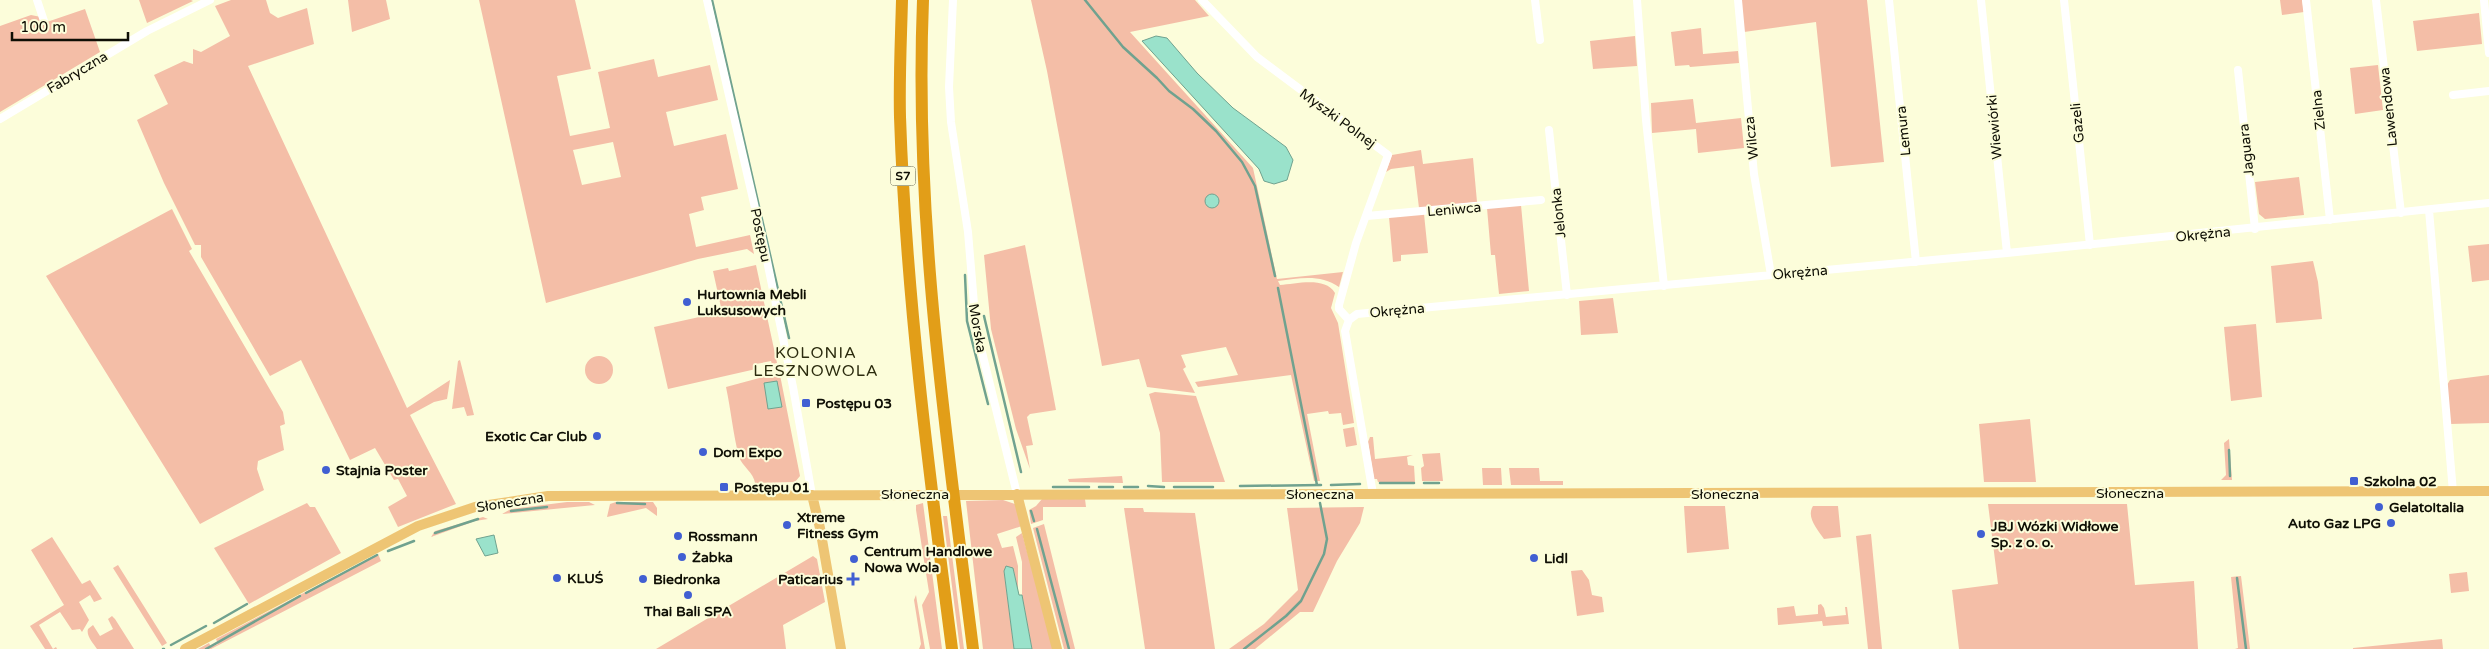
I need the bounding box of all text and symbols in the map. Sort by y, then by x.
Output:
scale bar [12,10,129,42]
text: 100 m [20,18,66,36]
street label: Fabryczna [44,48,111,97]
street label: Lawendowa [2376,67,2401,147]
street label: Myszki Polnej [1296,85,1379,152]
street label: Zielna [2308,89,2329,131]
street label: Wiewiórki [1983,94,2006,160]
street label: Gazeli [2067,102,2088,144]
street label: Lemura [1892,105,1915,157]
street label: Wilcza [1741,116,1762,160]
street label: Jaguara [2235,123,2258,177]
road number: S7 [890,167,916,186]
street label: Jelonka [1547,187,1570,239]
street label: Leniwca [1426,199,1482,220]
street label: Postępu [746,206,775,264]
street label: Okrężna [2175,223,2231,246]
street label: Okrężna [1772,262,1828,283]
place label: Hurtownia Mebli Luksusowych [697,286,807,319]
marker: Hurtownia Mebli Luksusowych [681,296,693,308]
street label: Okrężna [1369,300,1425,321]
street label: Morska [965,302,990,354]
district label: KOLONIA LESZNOWOLA [753,343,879,381]
place label: Postępu 03 [816,395,892,412]
marker: Postępu 03 [800,397,812,409]
place label: Exotic Car Club [485,428,587,445]
marker: Exotic Car Club [591,430,603,442]
place label: Dom Expo [713,444,783,461]
marker: Dom Expo [697,446,709,458]
place label: Stajnia Poster [336,462,428,479]
marker: Stajnia Poster [320,464,332,476]
place label: Szkolna 02 [2364,473,2437,490]
marker: Szkolna 02 [2348,475,2360,487]
place label: Postępu 01 [734,479,810,496]
marker: Postępu 01 [718,481,730,493]
street label: Słoneczna [2096,485,2164,502]
street label: Słoneczna [881,486,949,503]
street label: Słoneczna [1286,486,1354,503]
street label: Słoneczna [1691,486,1759,503]
street label: Słoneczna [475,489,545,516]
place label: GelatoItalia [2389,499,2464,516]
marker: GelatoItalia [2373,501,2385,513]
place label: Xtreme Fitness Gym [797,509,879,542]
place label: Auto Gaz LPG [2288,515,2381,532]
marker: Auto Gaz LPG [2385,517,2397,529]
place label: JBJ Wózki Widłowe Sp. z o. o. [1990,518,2119,551]
marker: Xtreme Fitness Gym [781,519,793,531]
place label: Rossmann [688,528,758,545]
marker: JBJ Wózki Widłowe Sp. z o. o. [1975,528,1987,540]
marker: Rossmann [672,530,684,542]
place label: Centrum Handlowe Nowa Wola [864,543,992,576]
place label: Żabka [692,549,733,566]
place label: Lidl [1544,550,1568,567]
marker: Żabka [676,551,688,563]
marker: Lidl [1528,552,1540,564]
marker: Centrum Handlowe Nowa Wola [848,553,860,565]
place label: KLUŚ [567,570,604,587]
place label: Biedronka [653,571,721,588]
place label: Paticarius [778,571,843,588]
marker: KLUŚ [551,572,563,584]
marker: Biedronka [637,573,649,585]
marker: Paticarius [847,573,859,585]
marker: Thai Bali SPA [682,589,694,601]
place label: Thai Bali SPA [643,603,733,620]

